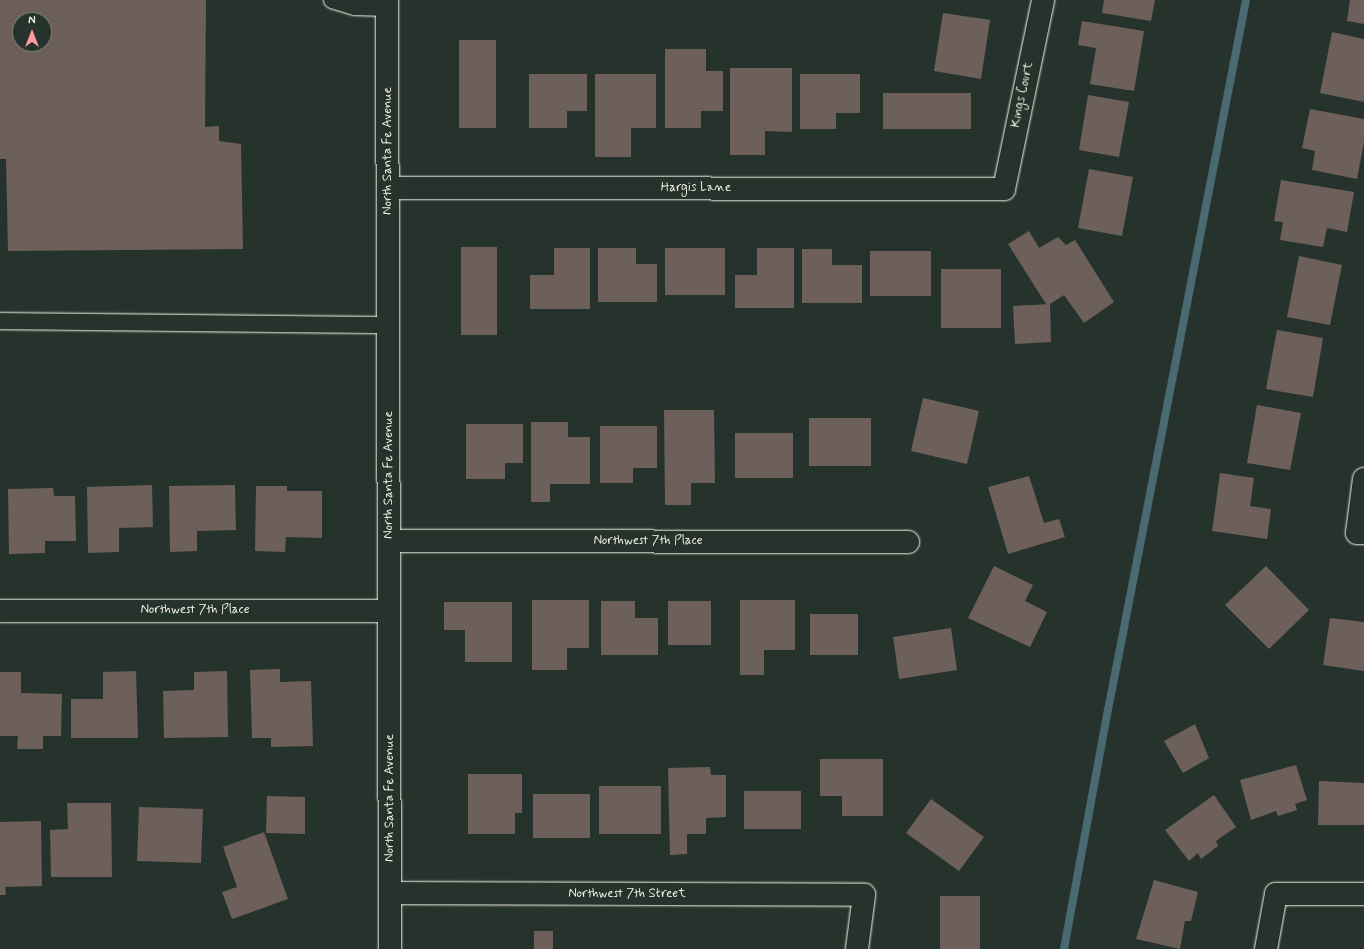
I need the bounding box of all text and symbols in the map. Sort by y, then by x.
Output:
north arrow [12,12,52,52]
text: N [28,14,36,28]
street label: Kings Court [1008,61,1038,129]
street label: North Santa Fe Avenue [380,87,396,215]
street label: Hargis Lane [662,180,730,196]
street label: North Santa Fe Avenue [381,411,397,539]
street label: Northwest 7th Place [593,533,703,549]
street label: Northwest 7th Place [140,602,250,618]
street label: North Santa Fe Avenue [382,734,398,862]
street label: Northwest 7th Street [568,886,686,902]

